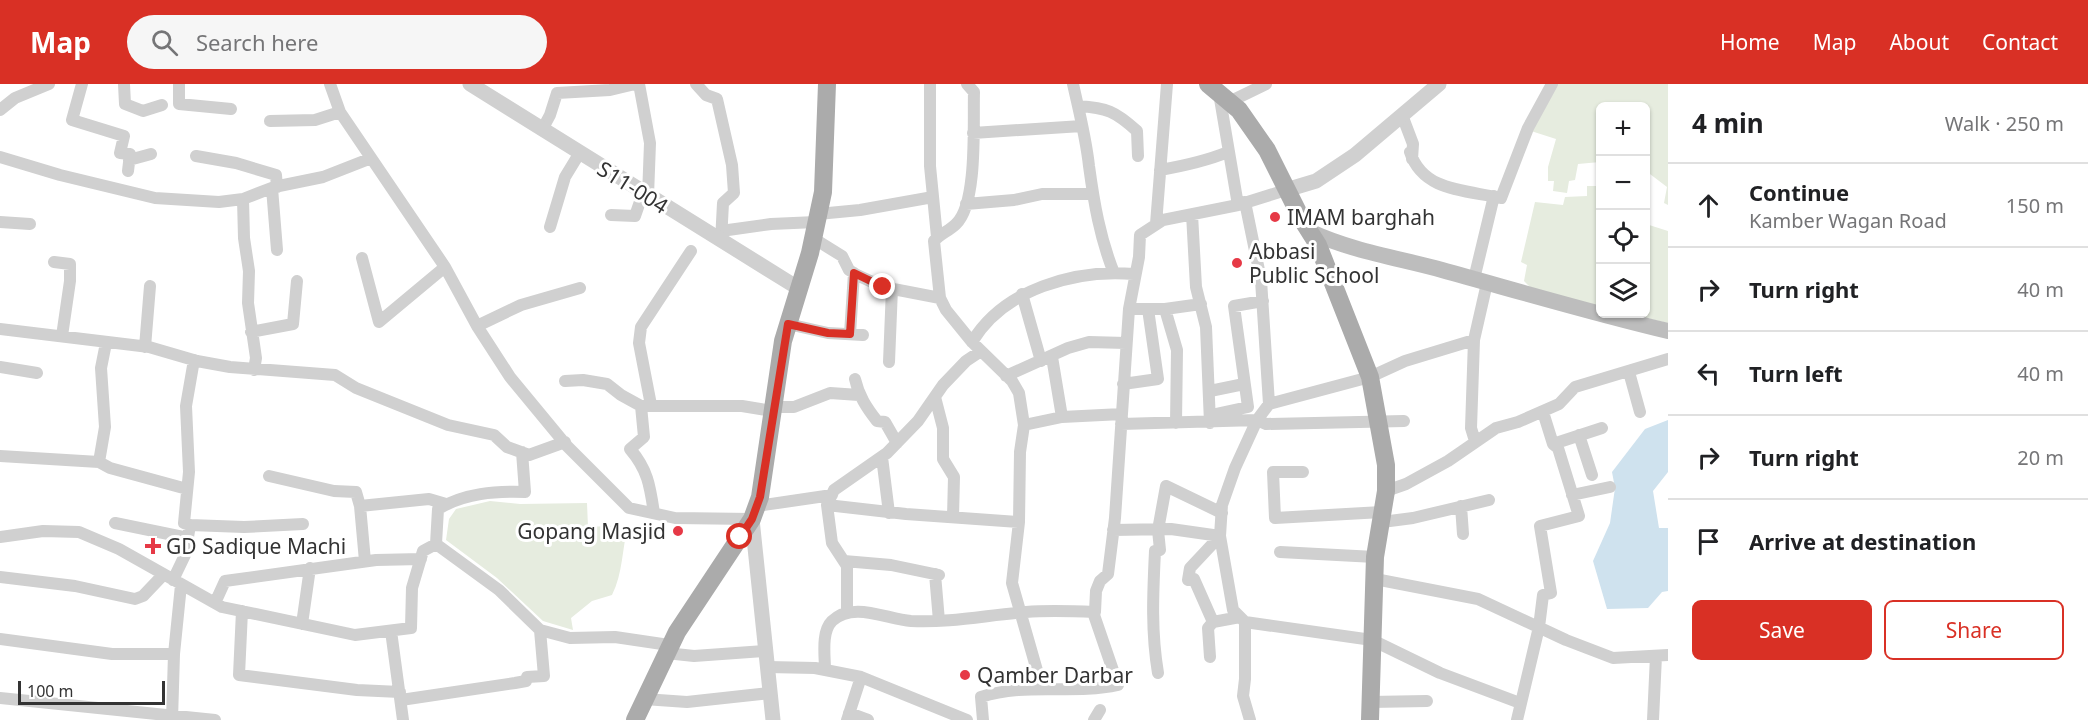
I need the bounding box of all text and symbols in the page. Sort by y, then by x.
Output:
search box [127,15,547,69]
text: Map [30,23,91,61]
icon: search [148,26,181,59]
text: Search here [196,27,318,57]
text: Home [1720,28,1780,56]
text: Map [1813,28,1856,56]
text: About [1889,28,1949,56]
text: Contact [1982,28,2058,56]
map controls [1596,102,1650,318]
button: + [1596,102,1650,156]
text: 4 min [1692,105,1764,141]
text: Walk · 250 m [1945,110,2064,137]
street label: S11-004 [592,154,674,220]
button: − [1596,156,1650,210]
text: Continue [1749,177,1849,207]
icon: ahead [1692,189,1725,222]
text: 150 m [2006,192,2064,219]
place label: IMAM barghah [1287,203,1435,231]
text: Kamber Wagan Road [1749,207,1947,234]
marker: IMAM barghah [1268,210,1282,224]
button: locate [1596,210,1650,264]
place label: Abbasi Public School [1249,237,1379,289]
marker: Abbasi Public School [1230,256,1244,270]
button: layers [1596,264,1650,318]
route end [869,273,895,299]
icon: right [1692,273,1725,306]
text: Turn right [1749,274,1859,304]
text: 40 m [2017,276,2064,303]
icon: left [1692,357,1725,390]
text: Turn left [1749,358,1843,388]
text: 40 m [2017,360,2064,387]
icon: right [1692,441,1725,474]
text: Turn right [1749,442,1859,472]
text: 20 m [2017,444,2064,471]
place label: Gopang Masjid [517,517,666,545]
route start [726,523,752,549]
marker: Gopang Masjid [671,524,685,538]
icon: arrive [1692,525,1725,558]
text: Arrive at destination [1749,526,1976,556]
place label: GD Sadique Machi [166,532,346,560]
marker: GD Sadique Machi [144,537,162,555]
button: Save [1692,600,1872,660]
button: Share [1884,600,2064,660]
place label: Qamber Darbar [977,661,1133,689]
marker: Qamber Darbar [958,668,972,682]
scale bar [18,678,165,706]
text: 100 m [27,680,74,702]

